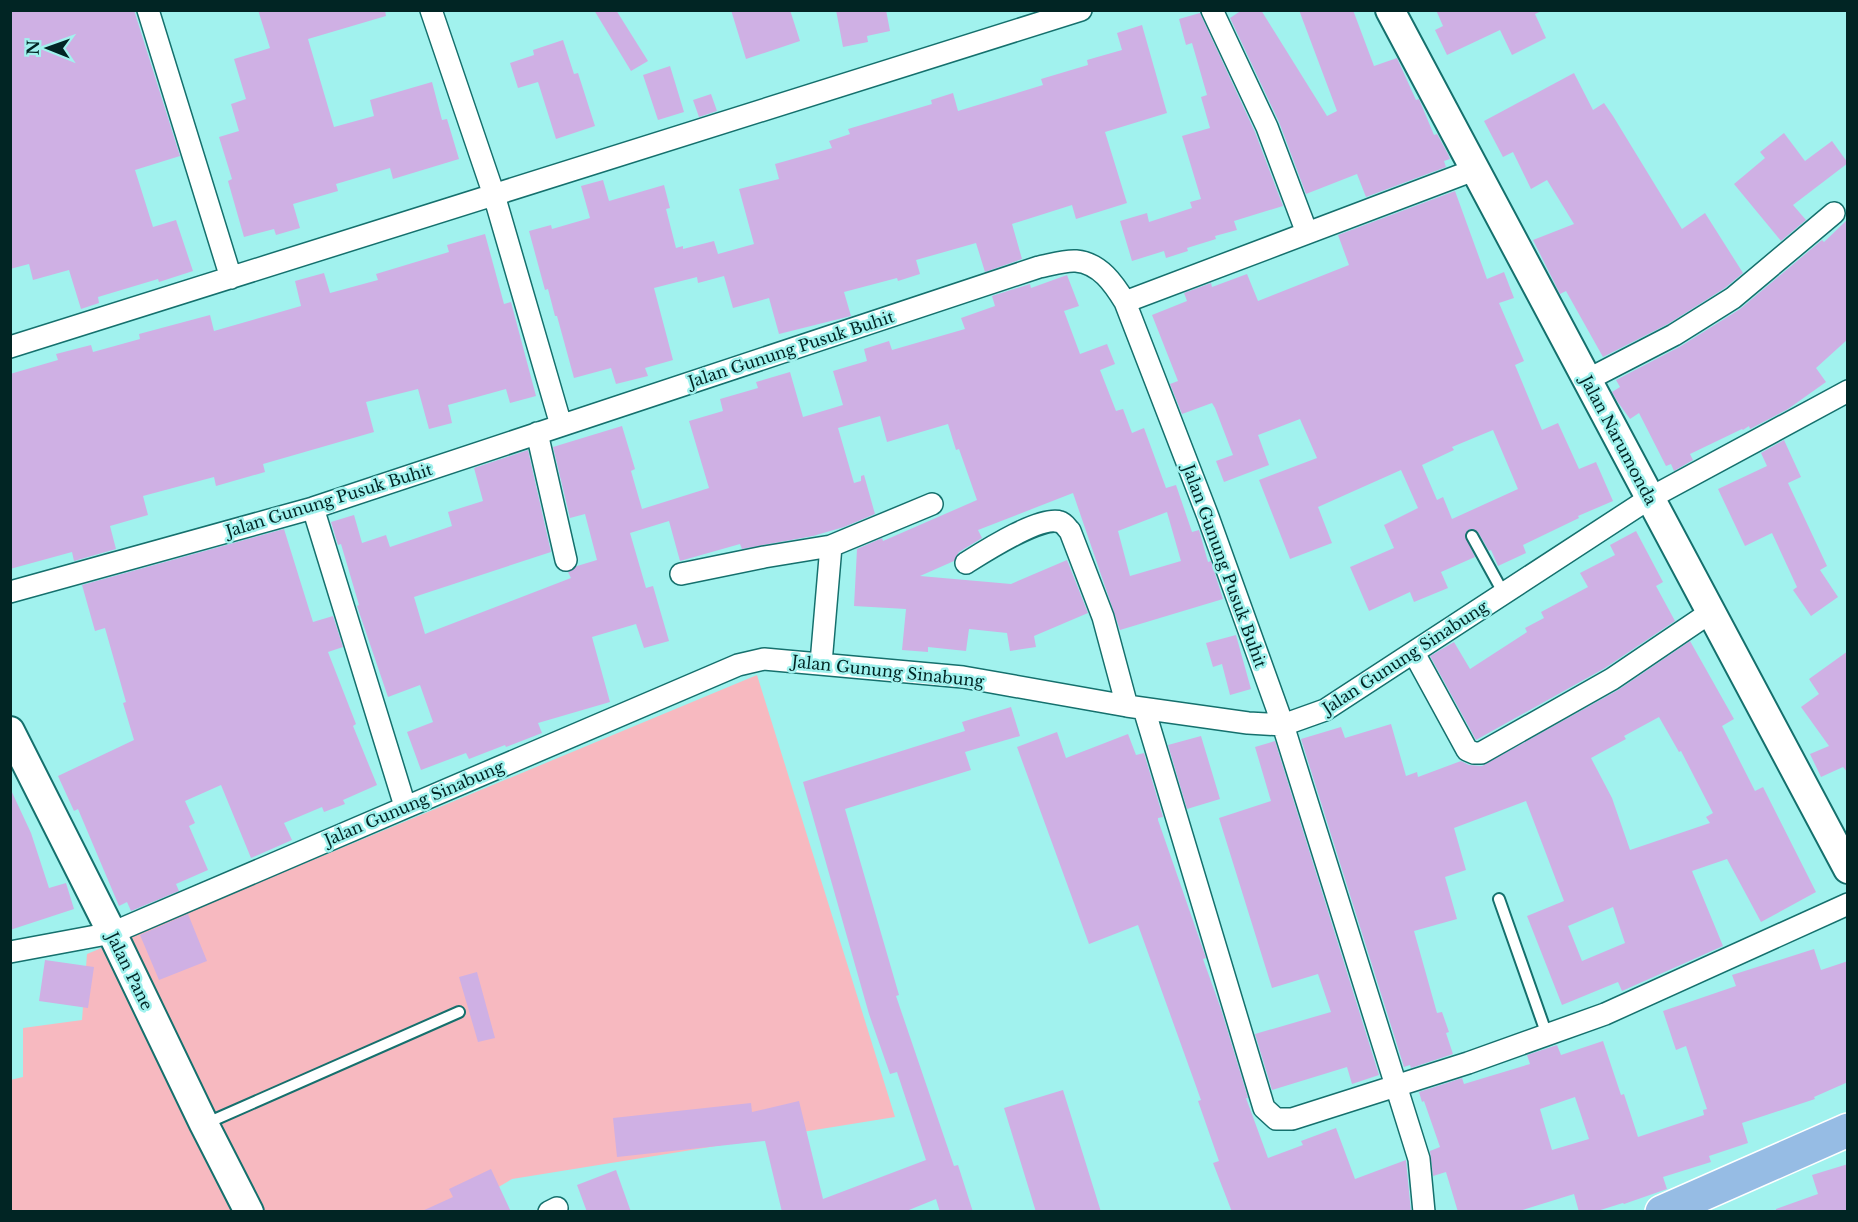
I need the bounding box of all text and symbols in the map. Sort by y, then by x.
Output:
north arrow [18,18,78,78]
text: N [23,40,43,55]
street label: Jalan Gunung Pusuk Buhit [684,306,896,392]
street label: Jalan Narumonda [1575,370,1662,508]
street label: Jalan Gunung Pusuk Buhit [221,459,435,542]
street label: Jalan Gunung Pusuk Buhit [1178,460,1271,670]
street label: Jalan Gunung Sinabung [1317,596,1492,719]
street label: Jalan Gunung Sinabung [789,651,986,691]
street label: Jalan Gunung Sinabung [319,756,507,851]
street label: Jalan Pane [102,927,157,1013]

